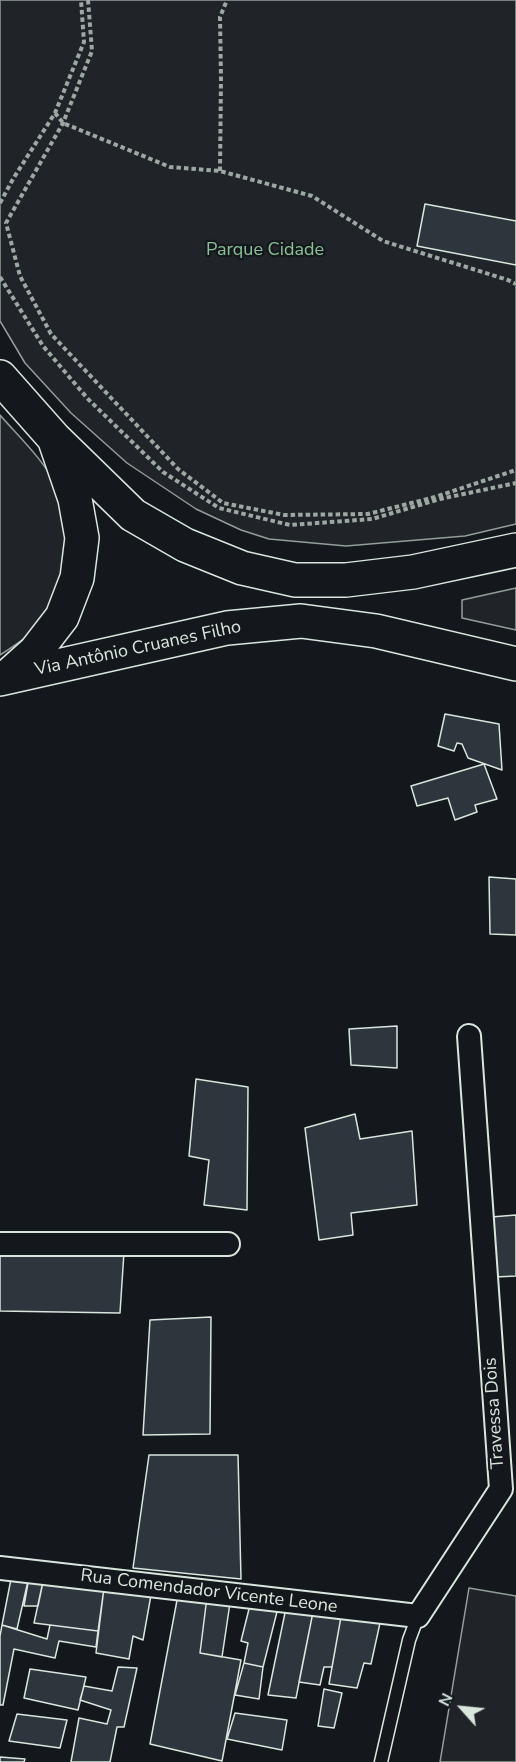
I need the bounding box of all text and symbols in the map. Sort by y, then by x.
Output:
park label: Parque Cidade [206,240,324,262]
street label: Via Antônio Cruanes Filho [33,617,243,681]
street label: Travessa Dois [480,1357,510,1469]
street label: Rua Comendador Vicente Leone [79,1566,339,1618]
north arrow [432,1678,492,1738]
text: N [433,1690,458,1710]

